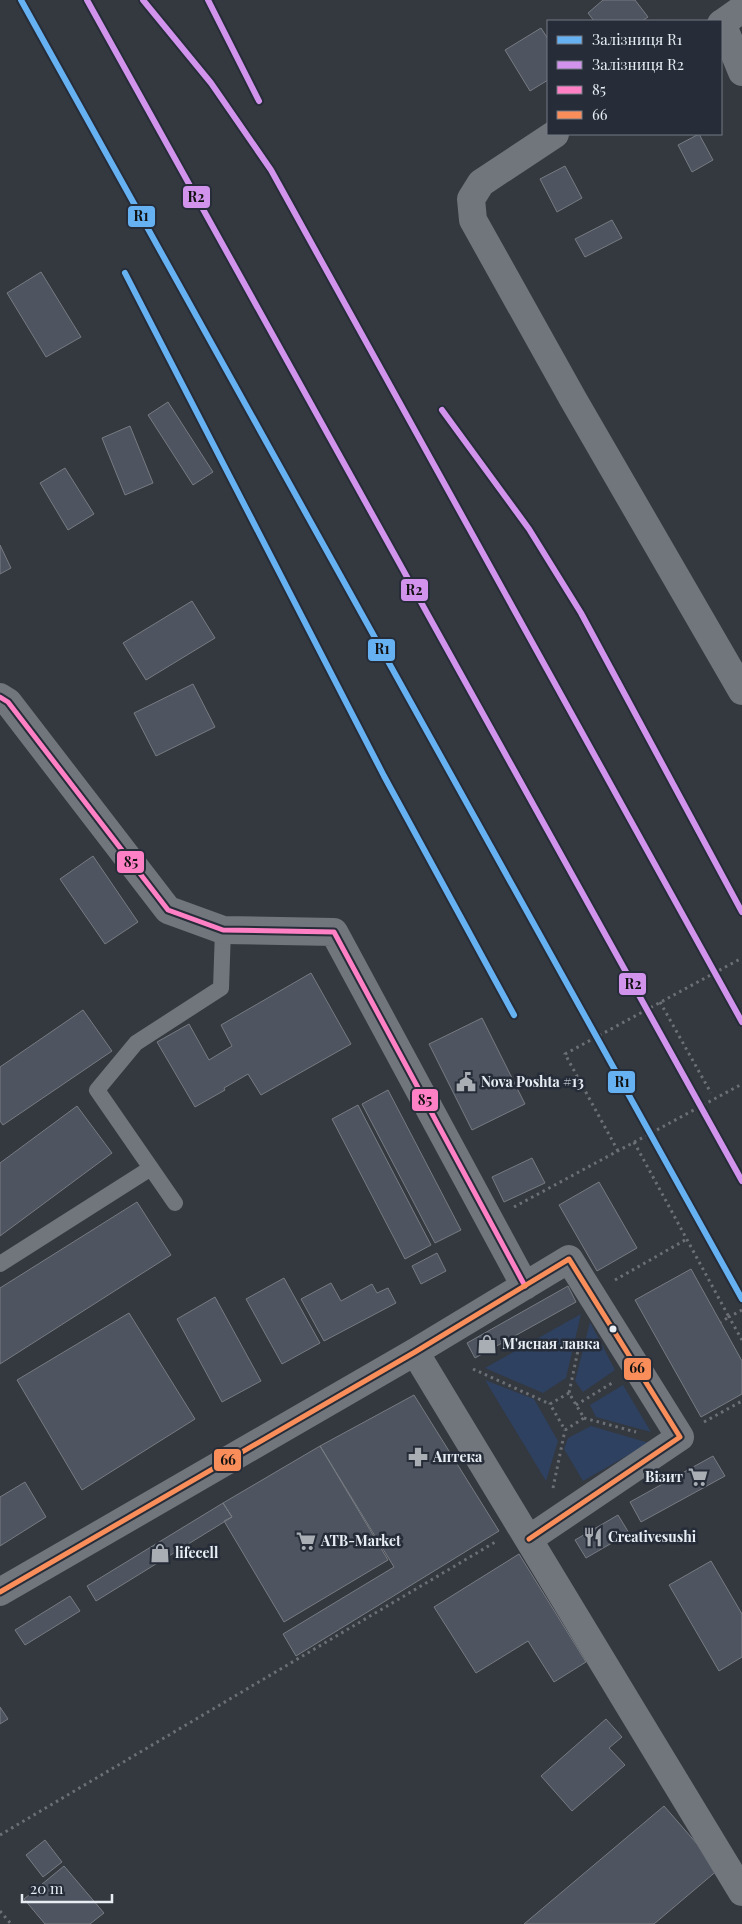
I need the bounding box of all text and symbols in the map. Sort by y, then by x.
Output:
legend [547,20,722,135]
text: Залізниця R1 [592,29,683,49]
text: Залізниця R2 [592,54,684,74]
text: 85 [592,79,606,99]
text: 66 [592,104,608,124]
line badge: R2 [182,185,211,209]
text: R2 [187,187,205,206]
line badge: R1 [127,205,156,228]
text: R1 [133,206,149,225]
line badge: R2 [400,578,429,602]
text: R2 [405,580,423,599]
line badge: R1 [367,638,396,662]
text: R1 [374,639,390,658]
line badge: 85 [116,850,145,874]
text: 85 [124,852,138,871]
line badge: R2 [618,972,647,996]
text: R2 [624,974,642,993]
line badge: R1 [607,1070,636,1094]
public building icon: Nova Poshta #13 [455,1071,477,1093]
place label: Nova Poshta #13 [481,1072,584,1091]
text: R1 [614,1072,630,1091]
line badge: 85 [411,1088,439,1112]
text: 85 [418,1090,432,1109]
unlabelled marker [608,1324,618,1334]
shop icon: М'ясная лавка [476,1333,498,1355]
place label: М'ясная лавка [502,1334,601,1353]
line badge: 66 [623,1357,652,1381]
text: 66 [629,1358,645,1377]
pharmacy icon: Аптека [407,1446,429,1468]
place label: Аптека [432,1447,483,1466]
line badge: 66 [213,1448,242,1472]
text: 66 [220,1450,236,1469]
supermarket icon: Візит [687,1466,709,1488]
place label: Візит [645,1467,683,1486]
restaurant icon: Creativesushi [582,1526,604,1548]
place label: Creativesushi [608,1527,697,1546]
supermarket icon: ATB-Market [295,1530,317,1552]
place label: ATB-Market [320,1531,401,1550]
shop icon: lifecell [149,1542,171,1564]
place label: lifecell [175,1543,219,1562]
scale bar [22,1872,112,1904]
text: 20 m [30,1878,64,1898]

